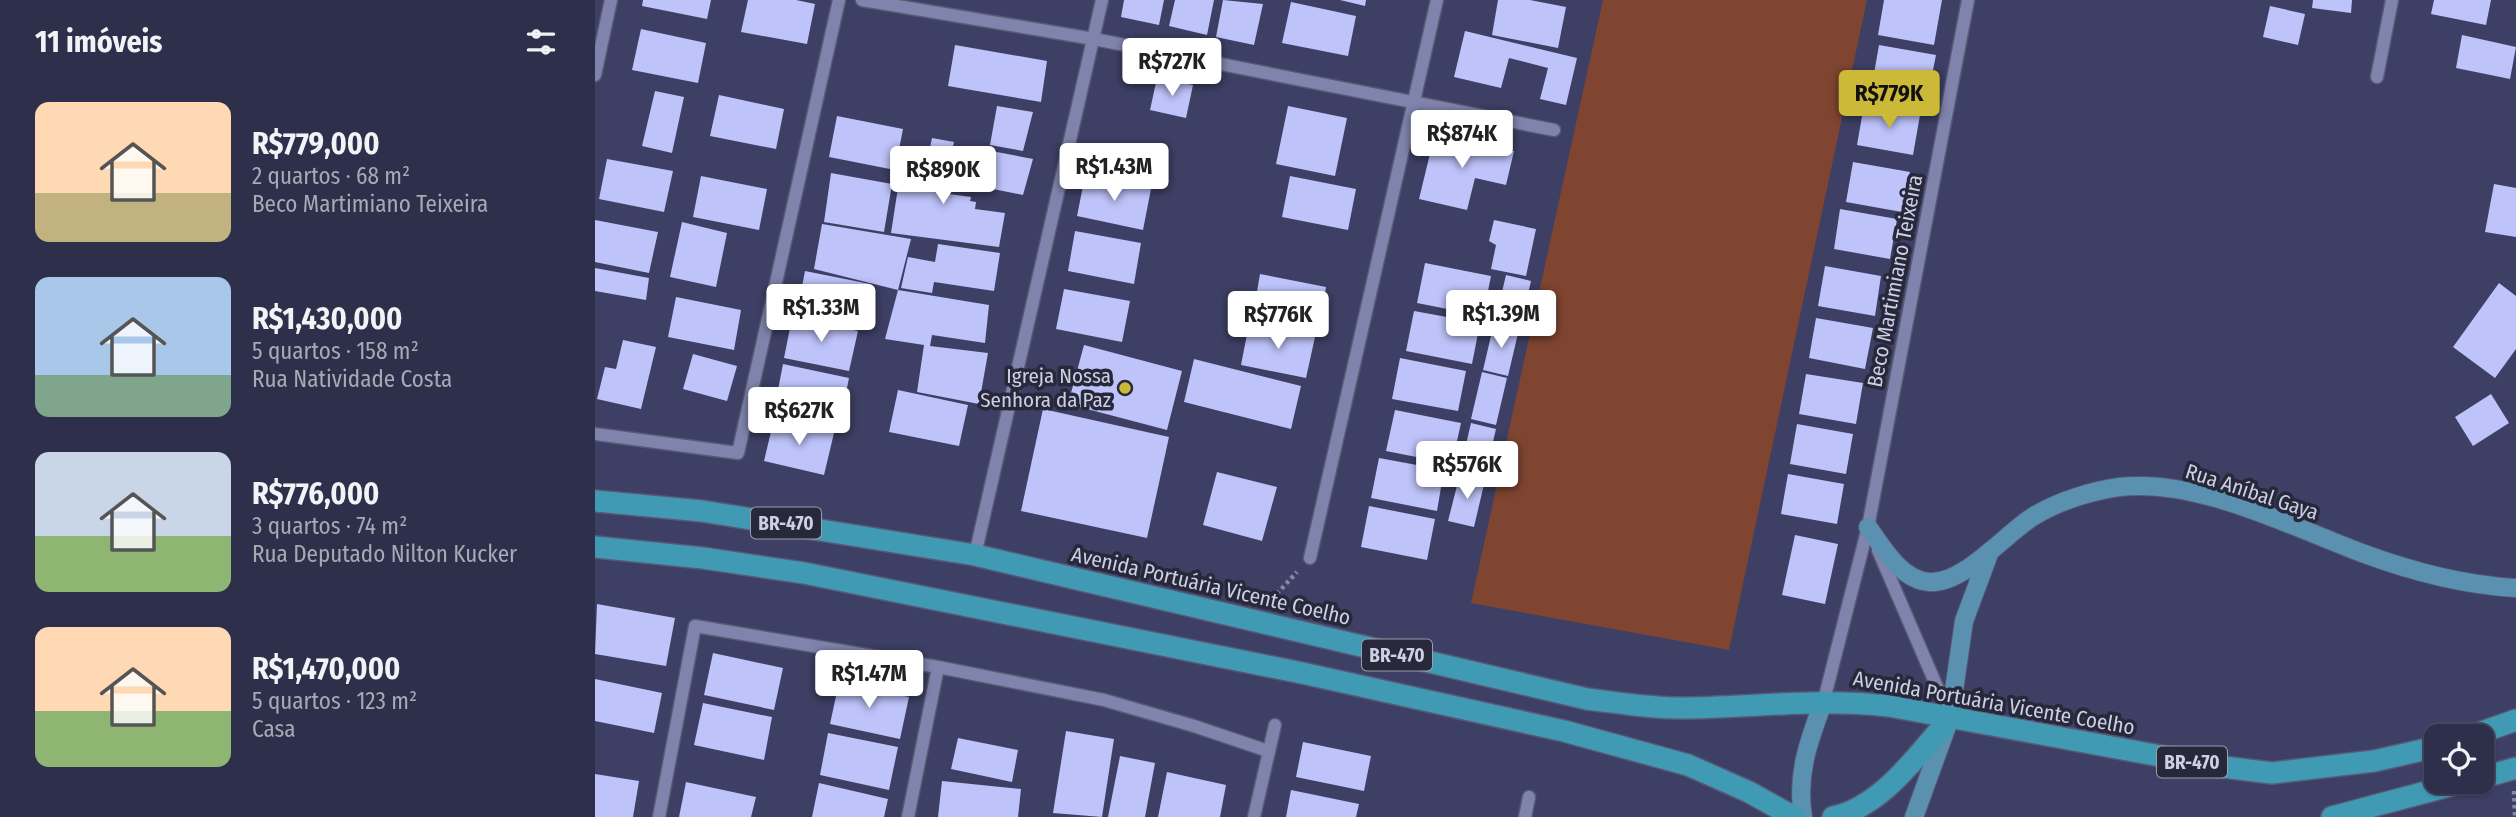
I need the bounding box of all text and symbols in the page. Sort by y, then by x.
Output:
icon: filters [522,23,560,61]
text: 11 imóveis [35,24,163,60]
pin: R$727K [1115,38,1229,98]
text: R$727K [1138,47,1206,75]
pin: R$779K [1832,71,1946,130]
text: R$779K [1855,79,1923,107]
pin: R$874K [1405,110,1519,170]
text: R$874K [1427,119,1497,147]
text: R$779,000 [252,126,380,162]
icon: home [91,130,175,214]
pin: R$1.43M [1049,144,1179,203]
pin: R$890K [886,146,1000,206]
text: R$1.43M [1076,152,1152,180]
text: R$890K [906,155,980,183]
text: 2 quartos · 68 m² [252,162,410,190]
street label: Beco Martimiano Teixeira [1862,173,1928,389]
text: Beco Martimiano Teixeira [252,190,488,218]
pin: R$1.33M [756,284,886,344]
pin: R$1.39M [1436,290,1566,350]
pin: R$776K [1221,292,1335,351]
text: R$1.33M [782,293,860,321]
text: R$1.39M [1462,299,1540,327]
text: R$776K [1244,300,1312,328]
text: R$1,430,000 [252,301,402,337]
icon: home [91,305,175,389]
text: 5 quartos · 158 m² [252,337,419,365]
place label: Igreja Nossa Senhora da Paz [980,363,1111,413]
text: Rua Natividade Costa [252,365,452,393]
marker: Igreja Nossa Senhora da Paz [1117,380,1133,396]
pin: R$627K [742,388,856,447]
text: R$627K [764,396,834,424]
pin: R$576K [1410,442,1524,501]
text: R$576K [1432,450,1502,478]
street label: Rua Aníbal Gaya [2182,458,2322,526]
text: R$776,000 [252,476,379,512]
icon: home [91,480,175,564]
road number: BR-470 [751,508,821,538]
text: 3 quartos · 74 m² [252,512,407,540]
text: Rua Deputado Nilton Kucker [252,540,517,568]
street label: Avenida Portuária Vicente Coelho [1069,541,1353,631]
road number: BR-470 [1362,640,1432,670]
pin: R$1.47M [804,650,934,710]
text: R$1,470,000 [252,651,400,687]
icon: home [91,655,175,739]
text: R$1.47M [831,659,907,687]
street label: Avenida Portuária Vicente Coelho [1851,665,2137,741]
text: 5 quartos · 123 m² [252,687,417,715]
text: Casa [252,715,296,743]
map controls [2424,724,2494,794]
button: locate [2424,724,2494,794]
road number: BR-470 [2157,747,2227,778]

